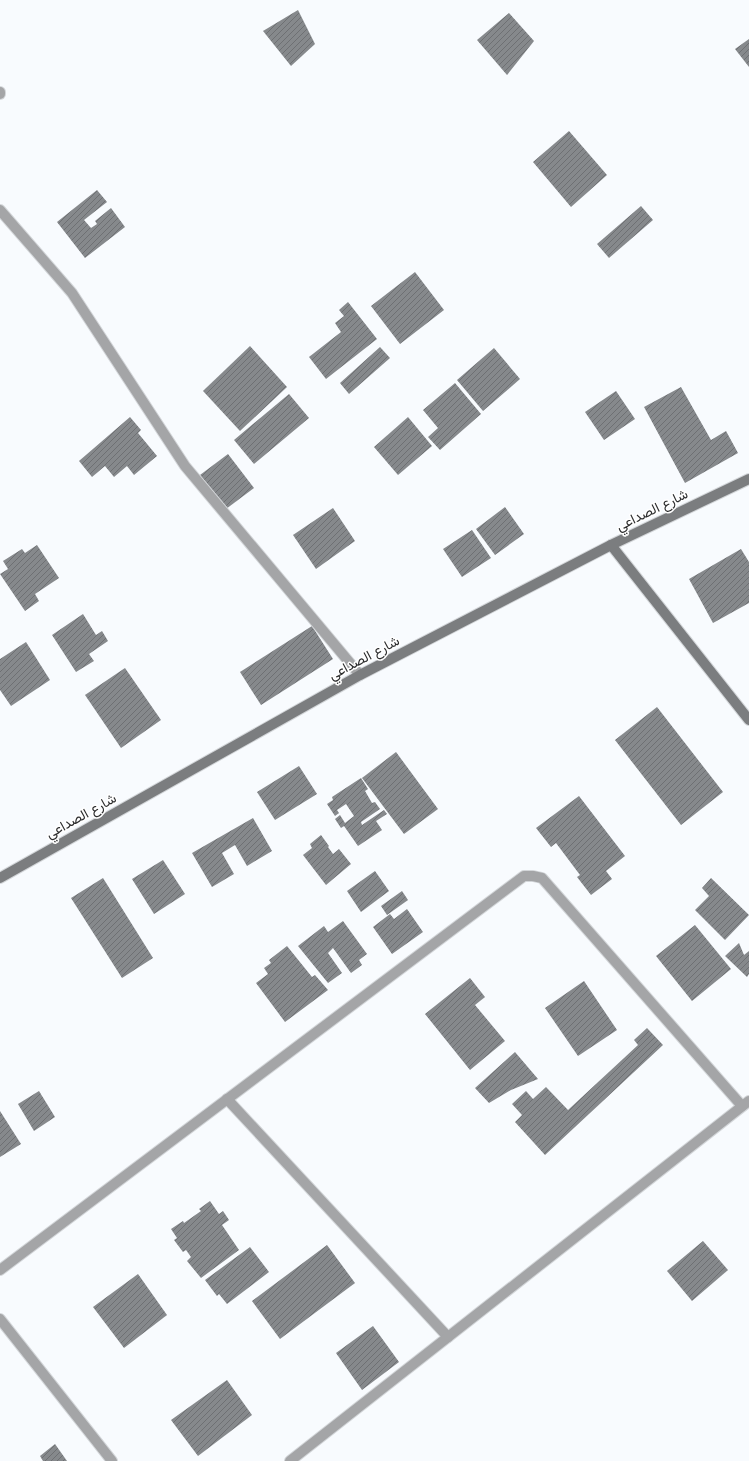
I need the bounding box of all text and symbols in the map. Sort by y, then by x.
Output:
street label: شارع الصداعي [614,486,692,537]
street label: شارع الصداعي [326,633,404,686]
street label: شارع الصداعي [43,791,121,845]

